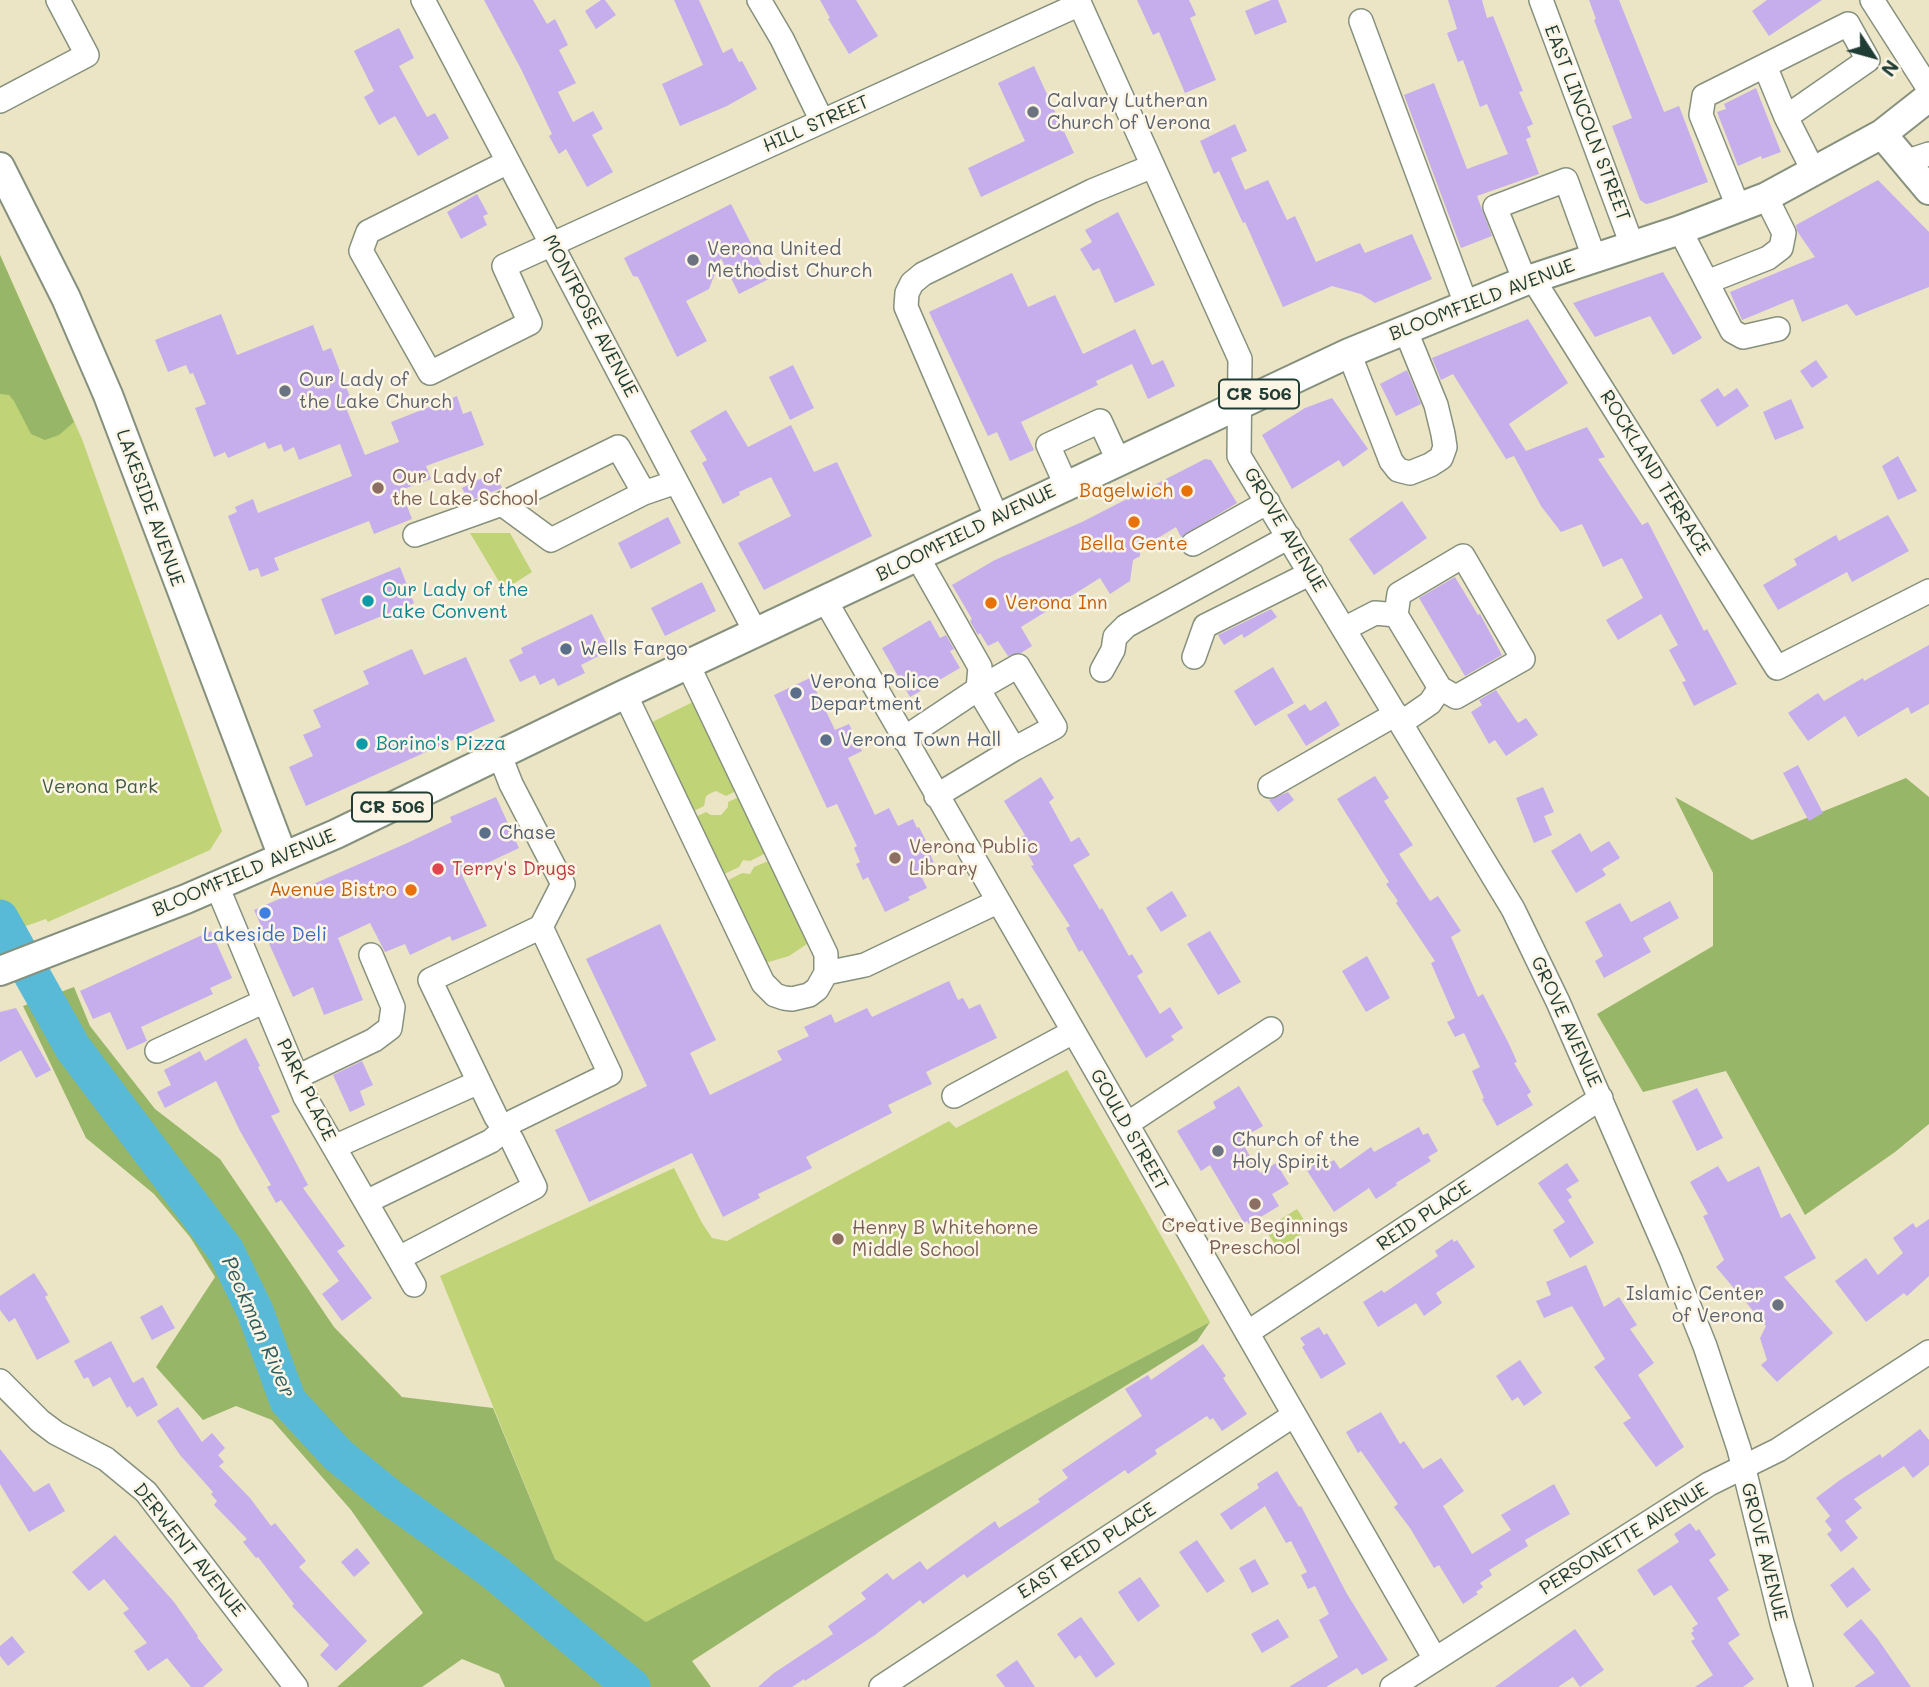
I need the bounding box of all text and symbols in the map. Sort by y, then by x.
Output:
north arrow [1838,21,1908,91]
street label: EAST LINCOLN STREET [1539,22,1635,224]
text: N [1876,55,1905,82]
street label: HILL STREET [759,90,873,158]
place label: Calvary Lutheran Church of Verona [1047,90,1211,134]
marker: Calvary Lutheran Church of Verona [1025,104,1041,120]
street label: MONTROSE AVENUE [538,231,642,401]
place label: Verona United Methodist Church [707,238,872,282]
marker: Verona United Methodist Church [685,252,701,268]
street label: BLOOMFIELD AVENUE [1386,254,1578,346]
place label: Our Lady of the Lake Church [299,369,452,413]
road number: CR 506 [1219,380,1299,408]
marker: Our Lady of the Lake Church [277,383,293,399]
street label: ROCKLAND TERRACE [1595,386,1715,560]
street label: LAKESIDE AVENUE [111,426,189,590]
street label: GROVE AVENUE [1239,463,1331,597]
place label: Our Lady of the Lake School [392,466,539,510]
marker: Our Lady of the Lake School [370,480,386,496]
street label: BLOOMFIELD AVENUE [872,480,1060,586]
place label: Bagelwich [1079,480,1173,502]
marker: Bagelwich [1179,483,1195,499]
marker: Bella Gente [1126,514,1142,530]
place label: Bella Gente [1080,533,1188,555]
place label: Our Lady of the Lake Convent [382,579,529,623]
place label: Verona Inn [1005,592,1108,614]
marker: Our Lady of the Lake Convent [360,593,376,609]
marker: Verona Inn [983,595,999,611]
place label: Wells Fargo [580,638,688,660]
marker: Wells Fargo [558,641,574,657]
place label: Verona Police Department [810,671,940,715]
marker: Verona Police Department [788,685,804,701]
place label: Verona Town Hall [840,729,1001,751]
marker: Verona Town Hall [818,732,834,748]
place label: Borino's Pizza [376,733,506,755]
marker: Borino's Pizza [354,736,370,752]
park label: Verona Park [42,776,158,798]
road number: CR 506 [352,792,432,822]
place label: Chase [499,822,556,844]
street label: BLOOMFIELD AVENUE [149,824,339,922]
marker: Chase [477,825,493,841]
place label: Verona Public Library [909,836,1038,880]
marker: Verona Public Library [887,850,903,866]
place label: Terry's Drugs [452,858,576,880]
marker: Terry's Drugs [430,861,446,877]
place label: Avenue Bistro [269,879,397,901]
marker: Avenue Bistro [403,882,419,898]
marker: Lakeside Deli [257,905,273,921]
place label: Lakeside Deli [203,924,327,946]
street label: GROVE AVENUE [1526,953,1606,1091]
street label: PARK PLACE [271,1035,341,1145]
street label: GOULD STREET [1085,1065,1173,1195]
place label: Church of the Holy Spirit [1232,1129,1360,1173]
marker: Church of the Holy Spirit [1210,1143,1226,1159]
street label: REID PLACE [1373,1176,1475,1256]
marker: Creative Beginnings Preschool [1247,1196,1263,1212]
place label: Creative Beginnings Preschool [1162,1215,1348,1259]
place label: Henry B Whitehorne Middle School [852,1217,1038,1261]
marker: Henry B Whitehorne Middle School [830,1231,846,1247]
water label: Peckman River [216,1252,300,1402]
place label: Islamic Center of Verona [1626,1283,1764,1327]
marker: Islamic Center of Verona [1770,1297,1786,1313]
street label: PERSONETTE AVENUE [1536,1478,1712,1600]
street label: DERWENT AVENUE [128,1479,250,1621]
street label: GROVE AVENUE [1736,1481,1792,1623]
street label: EAST REID PLACE [1014,1498,1160,1604]

